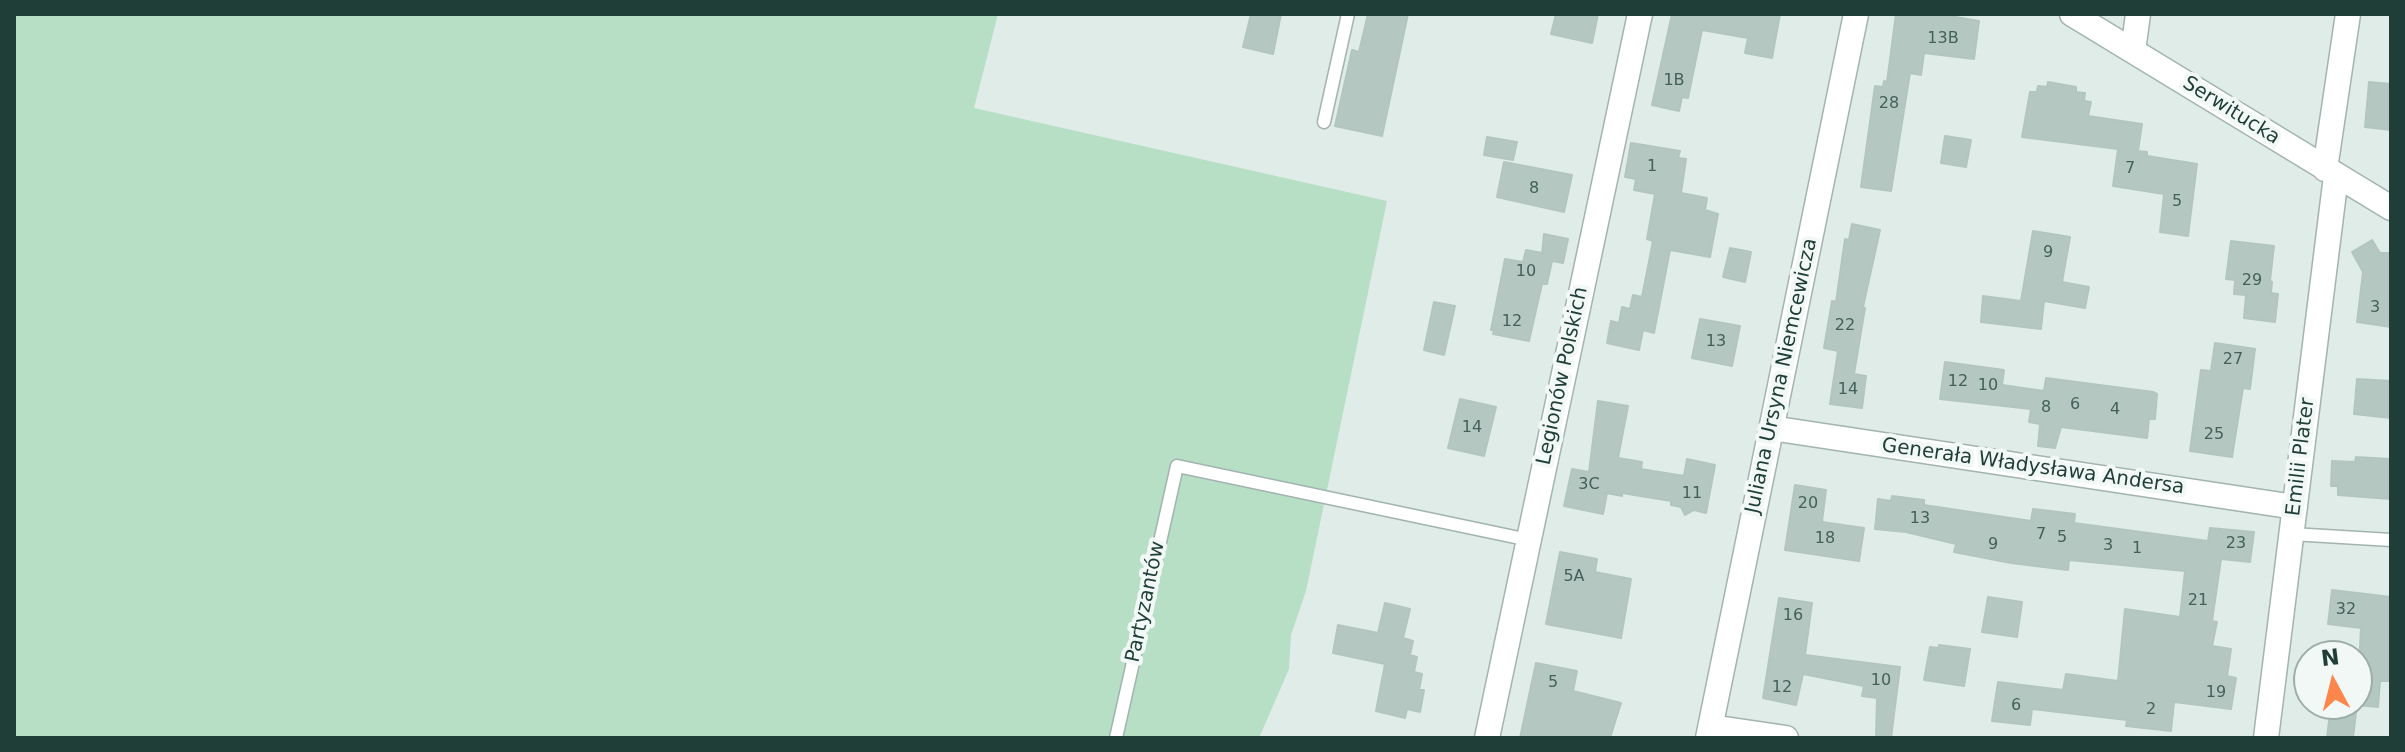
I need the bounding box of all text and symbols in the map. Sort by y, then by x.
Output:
house number: 13B [1927,29,1959,49]
house number: 1B [1663,71,1685,91]
street label: Serwitucka [2178,72,2284,150]
house number: 28 [1879,94,1899,114]
house number: 1 [1647,157,1657,177]
house number: 7 [2125,159,2135,179]
house number: 8 [1529,179,1539,199]
house number: 5 [2172,192,2182,212]
street label: Juliana Ursyna Niemcewicza [1741,236,1823,516]
house number: 9 [2043,243,2053,263]
house number: 10 [1516,262,1536,282]
house number: 29 [2242,271,2262,291]
street label: Legionów Polskich [1532,285,1594,467]
house number: 3 [2370,298,2380,318]
house number: 12 [1502,312,1522,332]
house number: 22 [1835,316,1855,336]
house number: 13 [1706,332,1726,352]
house number: 27 [2223,350,2243,370]
house number: 12 [1948,372,1968,392]
house number: 10 [1978,376,1998,396]
house number: 14 [1838,380,1858,400]
house number: 6 [2070,395,2080,415]
street label: Emilii Plater [2282,397,2320,517]
house number: 8 [2041,398,2051,418]
house number: 4 [2110,400,2120,420]
house number: 14 [1462,418,1482,438]
house number: 25 [2204,425,2224,445]
street label: Generała Władysława Andersa [1880,434,2186,500]
house number: 3C [1578,475,1600,495]
house number: 11 [1682,484,1702,504]
house number: 20 [1798,494,1818,514]
house number: 13 [1910,509,1930,529]
house number: 7 [2036,525,2046,545]
house number: 5 [2057,528,2067,548]
house number: 18 [1815,529,1835,549]
house number: 23 [2226,534,2246,554]
house number: 9 [1988,535,1998,555]
house number: 3 [2103,536,2113,556]
street label: Partyzantów [1121,539,1171,665]
house number: 1 [2132,539,2142,559]
house number: 5A [1563,567,1585,587]
house number: 21 [2188,591,2208,611]
house number: 32 [2336,600,2356,620]
house number: 16 [1783,606,1803,626]
north arrow [2293,640,2373,720]
text: N [2320,644,2341,671]
house number: 10 [1871,671,1891,691]
house number: 5 [1548,673,1558,693]
house number: 12 [1772,678,1792,698]
house number: 19 [2206,683,2226,703]
house number: 6 [2011,696,2021,716]
house number: 2 [2146,700,2156,720]

